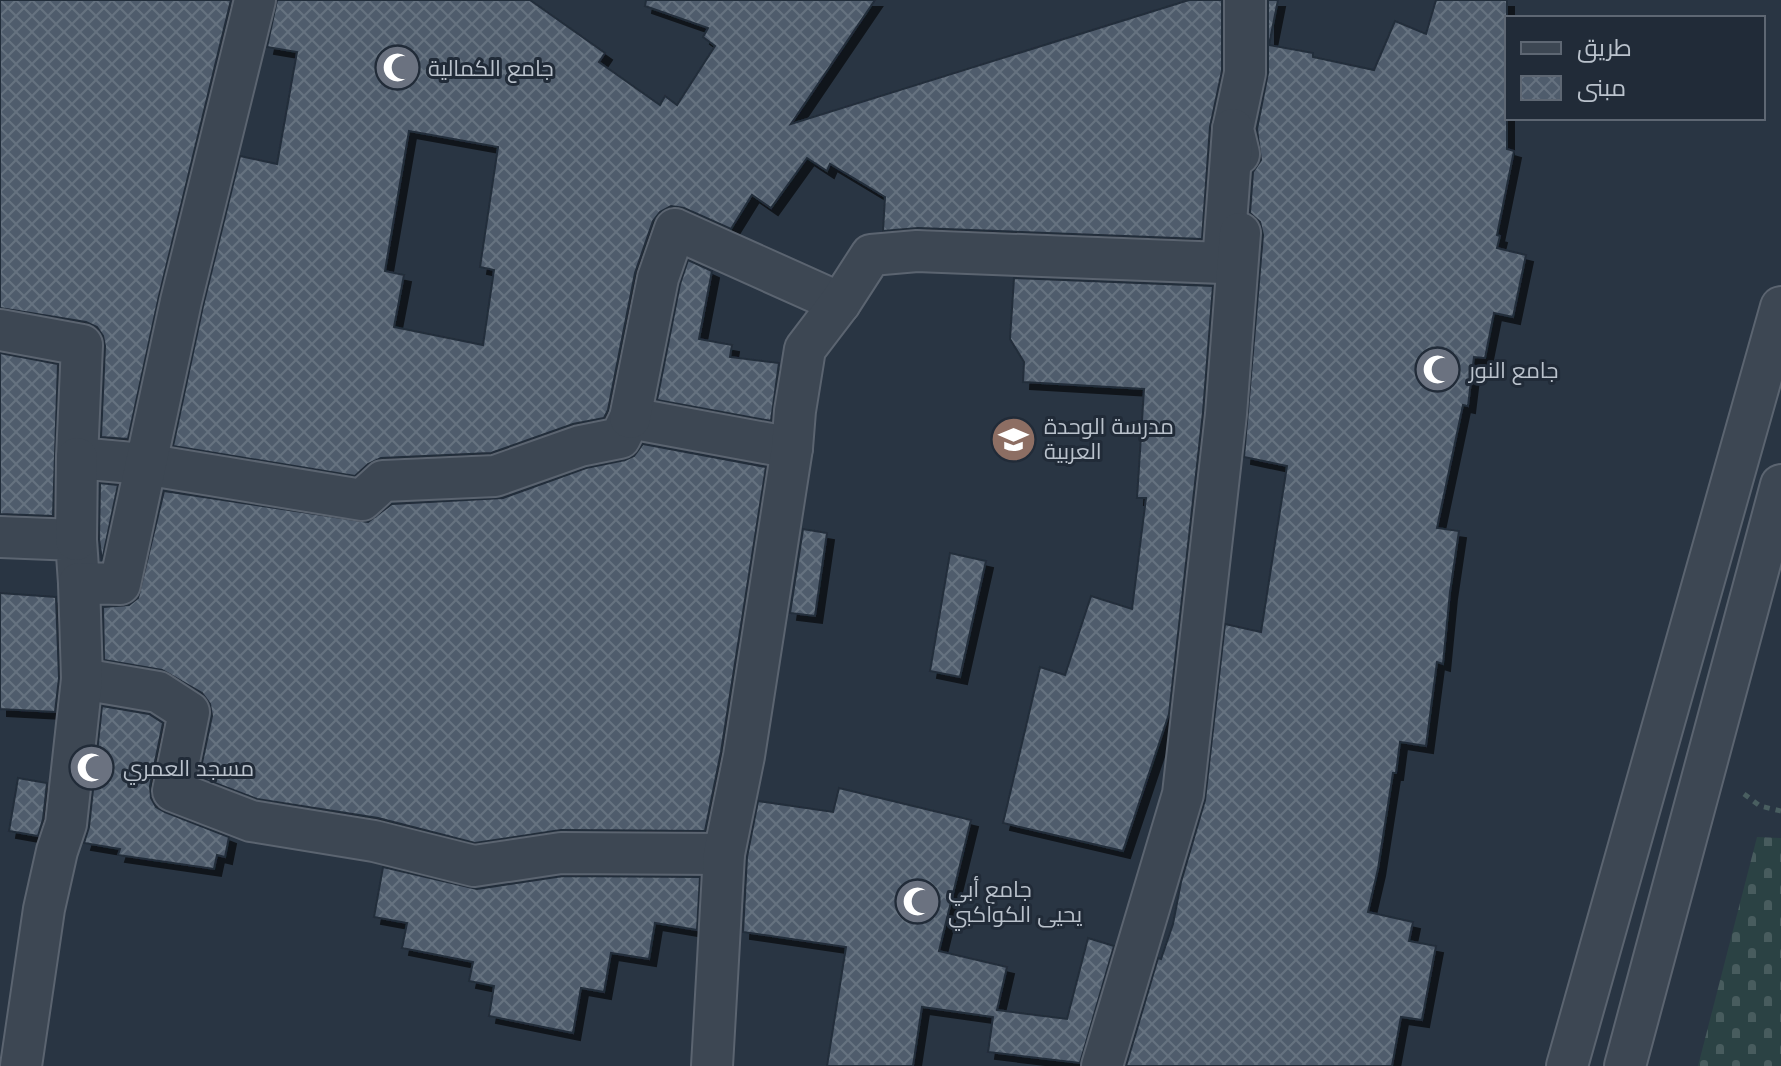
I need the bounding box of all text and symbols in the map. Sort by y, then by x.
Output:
legend [1505,16,1765,120]
text: طريق [1577,31,1632,64]
mosque icon: جامع الكمالية [373,44,421,92]
place label: جامع الكمالية [428,53,554,84]
text: مبنى [1577,71,1626,104]
mosque icon: جامع النور [1414,346,1462,394]
place label: جامع النور [1467,355,1559,386]
place label: مدرسة الوحدة العربية [1044,411,1174,467]
school or university icon: مدرسة الوحدة العربية [989,415,1037,463]
mosque icon: مسجد العمري [68,744,116,792]
place label: مسجد العمري [123,753,254,785]
place label: جامع أبي يحيى الكواكبي [948,874,1082,931]
mosque icon: جامع أبي يحيى الكواكبي [893,878,941,926]

